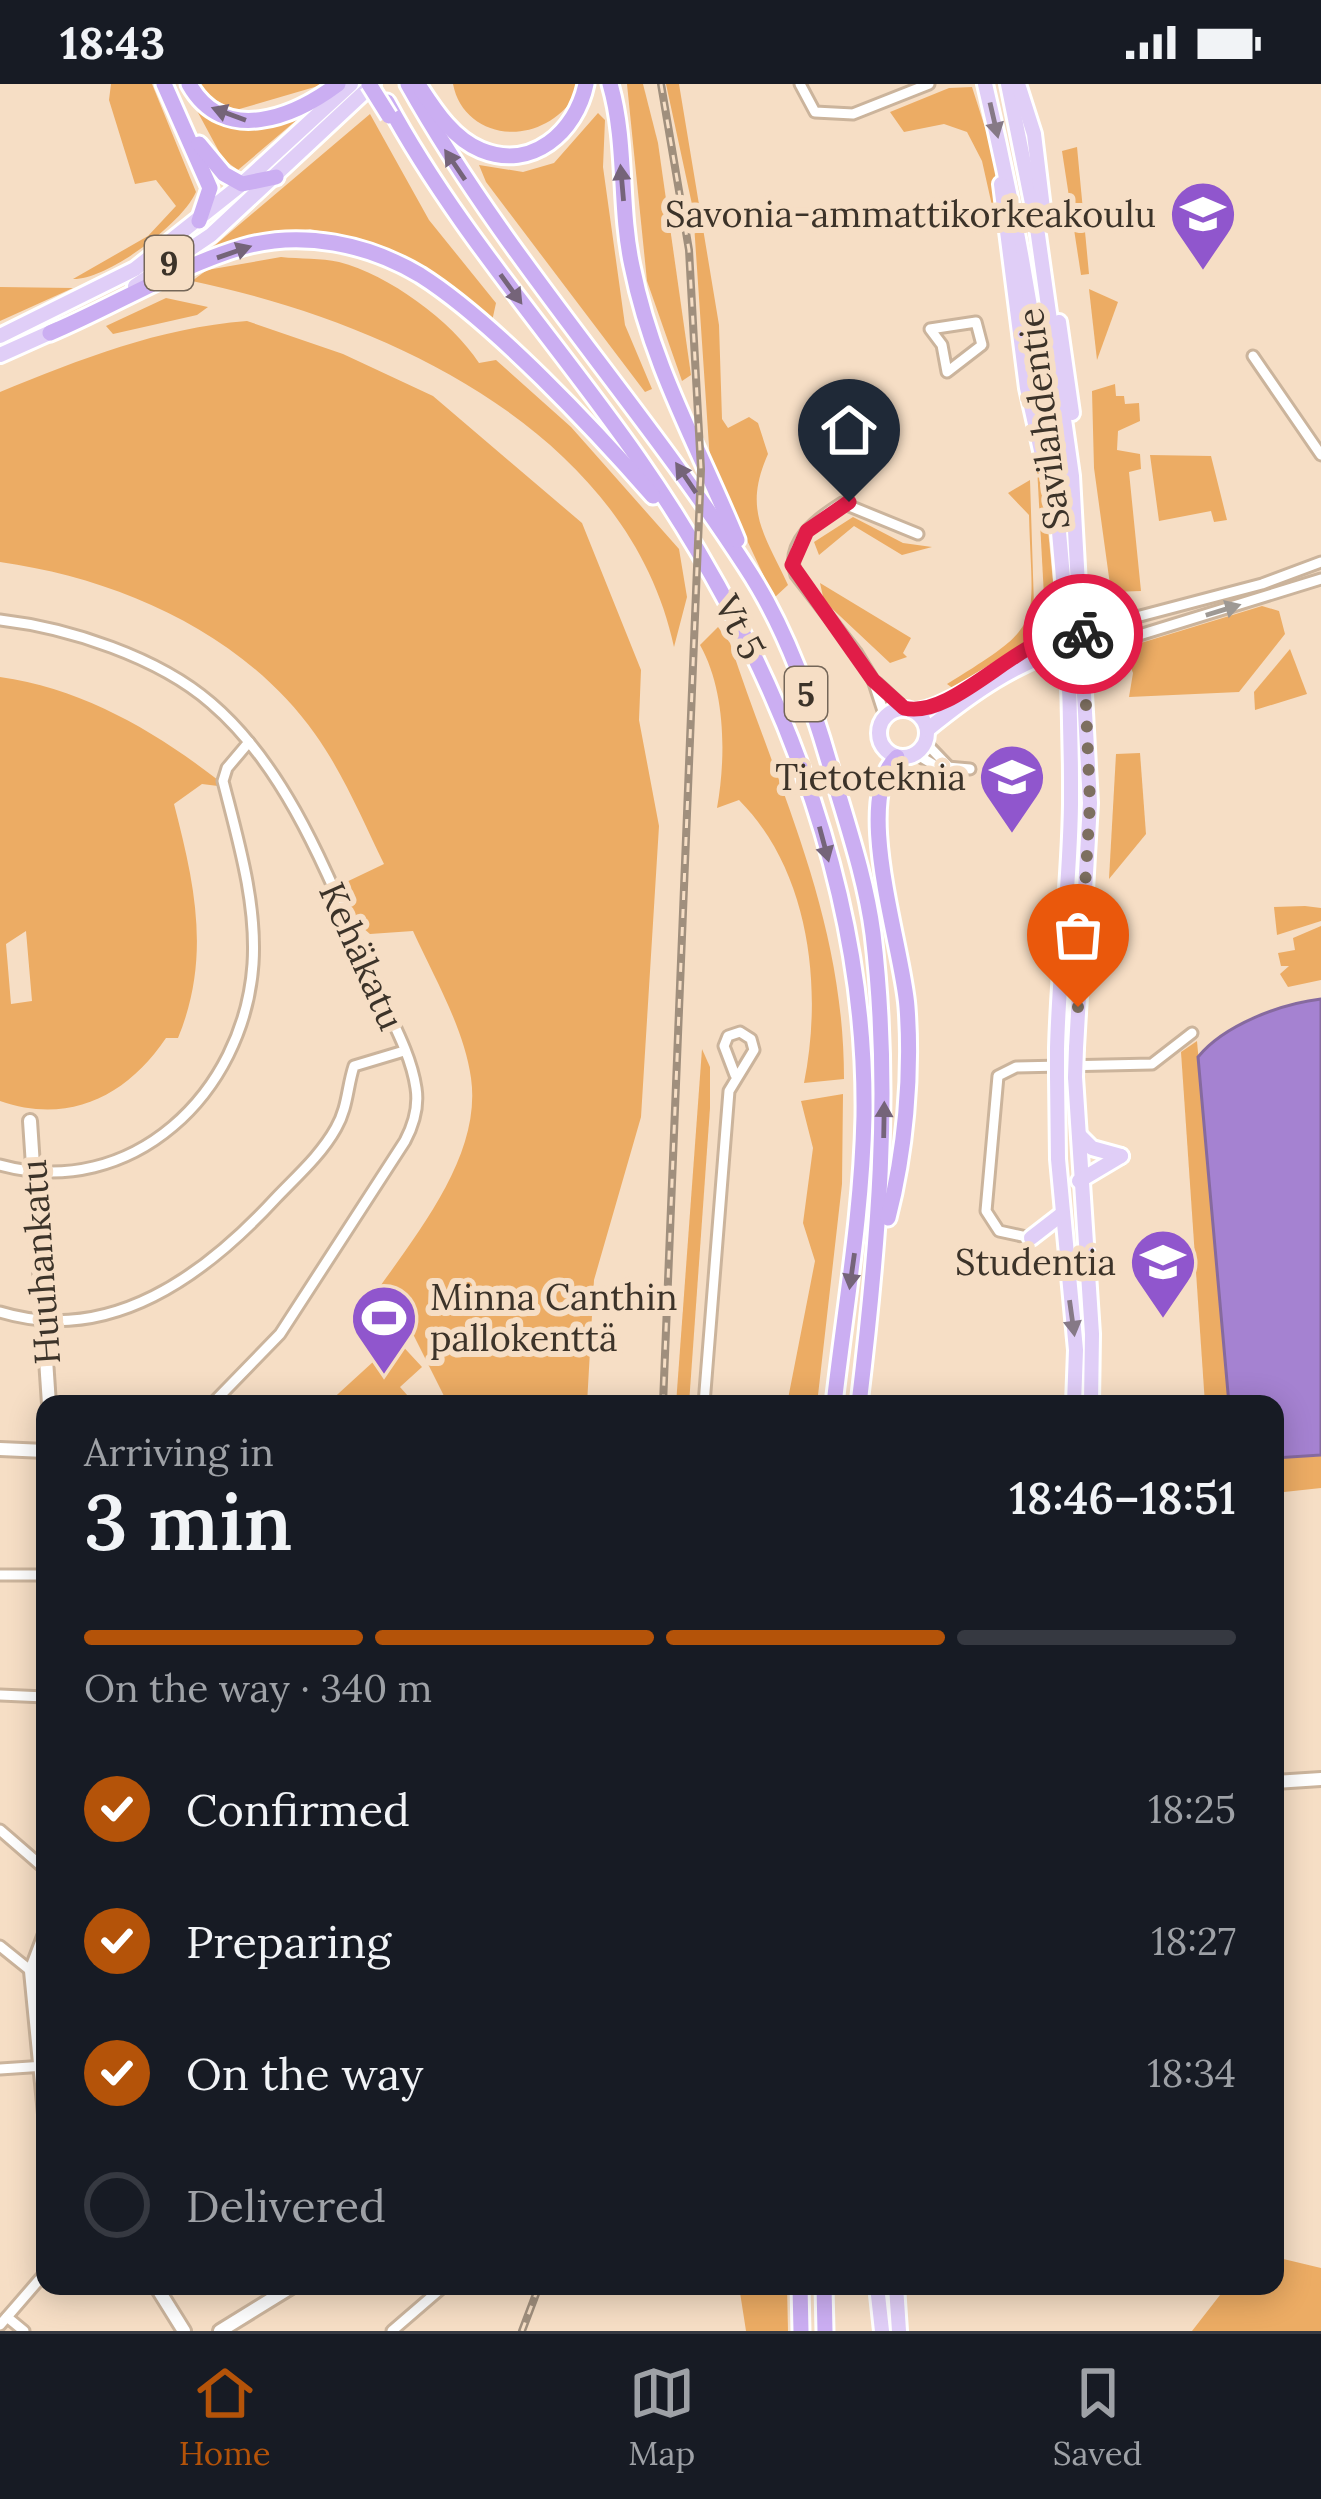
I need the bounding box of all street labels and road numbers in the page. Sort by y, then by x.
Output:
road number: 9 [145,236,193,290]
street label: Savilahdentie [1007,306,1079,532]
street label: Vt 5 [704,586,776,667]
road number: 5 [785,667,827,721]
street label: Kehäkatu [309,875,415,1037]
street label: Huuhankatu [10,1158,70,1366]

